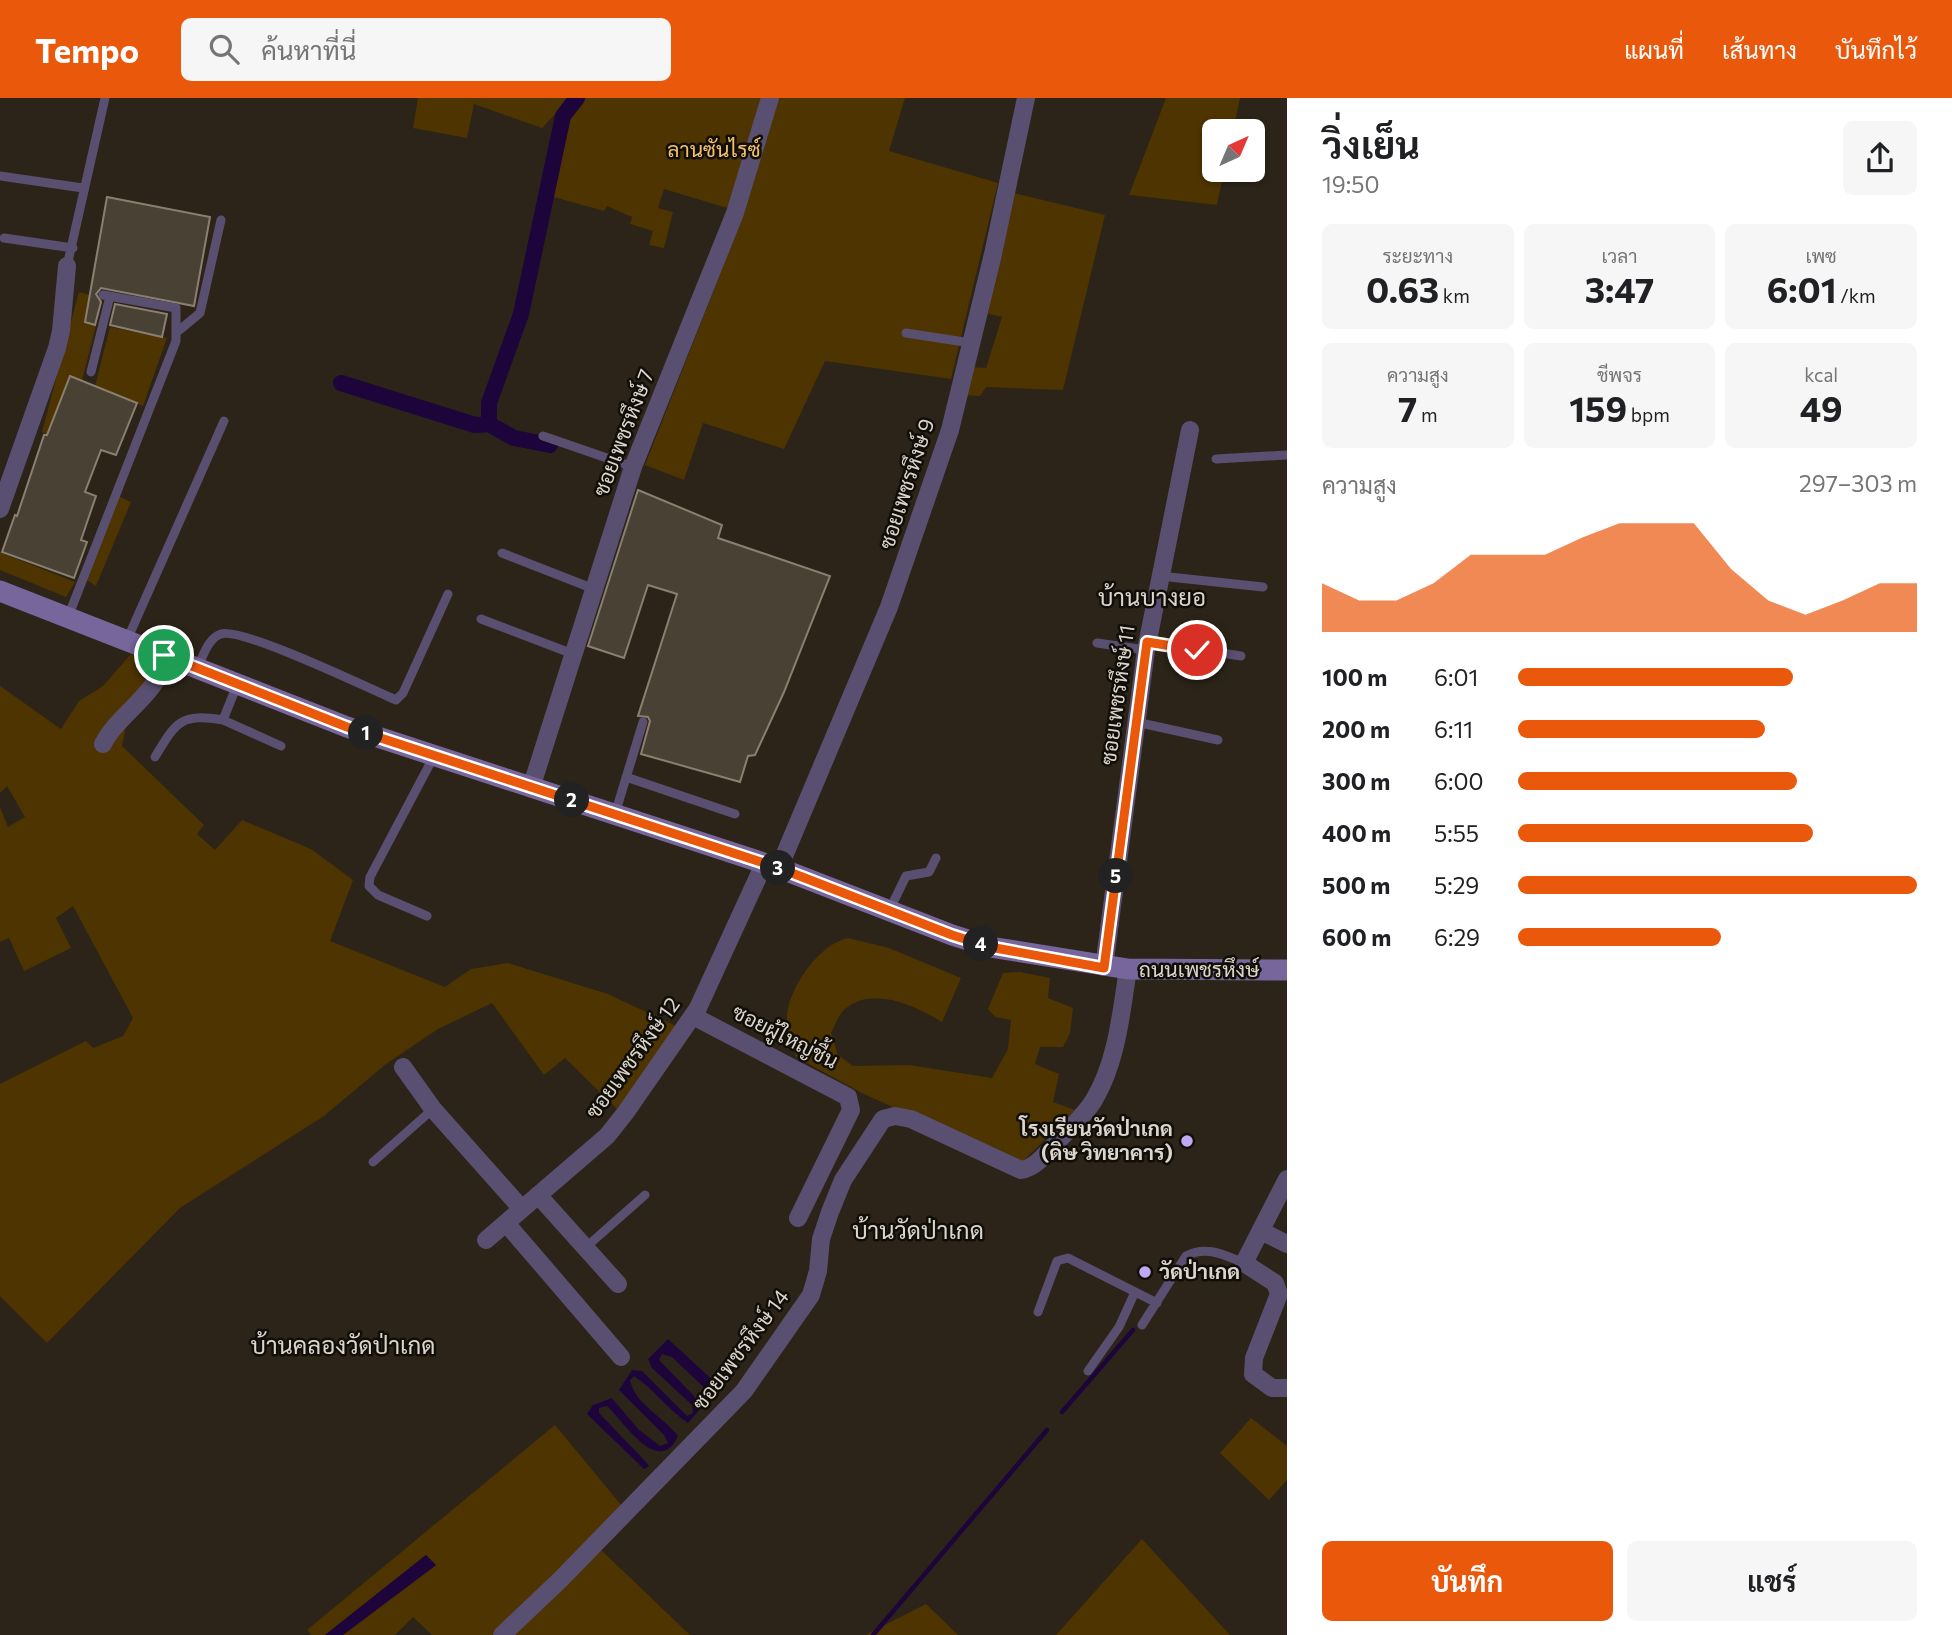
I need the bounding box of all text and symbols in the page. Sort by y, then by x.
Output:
search box [181,18,671,81]
text: Tempo [35,29,139,70]
icon: search [205,30,243,68]
text: ค้นหาที่นี่ [261,34,356,65]
text: แผนที่ [1624,35,1684,64]
text: เส้นทาง [1722,35,1797,64]
text: บันทึกไว้ [1835,35,1917,64]
north arrow [1202,119,1265,182]
map controls [1202,119,1265,182]
text: วิ่งเย็น [1322,120,1420,167]
button: share [1843,121,1917,195]
park label: ลานซันไรซ์ [667,136,761,161]
text: 19:50 [1322,170,1379,198]
text: ระยะทาง [1382,244,1453,267]
text: เวลา [1602,244,1637,267]
text: เพซ [1806,244,1837,267]
text: 0.63 [1366,267,1439,310]
text: 3:47 [1585,267,1654,310]
text: 6:01 [1767,267,1837,310]
text: km [1439,284,1470,307]
text: /km [1837,284,1876,307]
text: ความสูง [1387,363,1449,386]
text: ชีพจร [1597,363,1642,386]
text: kcal [1804,363,1838,386]
street label: ซอยเพชรหึงษ์ 7 [587,365,658,499]
text: 7 [1398,386,1417,429]
text: 159 [1569,386,1627,429]
text: 49 [1800,386,1843,429]
text: m [1417,403,1438,426]
text: bpm [1627,403,1670,426]
street label: ซอยเพชรหึงษ์ 9 [873,415,938,552]
text: 297–303 m [1799,469,1917,497]
text: ความสูง [1322,471,1397,499]
district label: บ้านบางยอ [1098,582,1206,611]
pin [1167,620,1227,680]
street label: ซอยเพชรหึงษ์ 11 [1094,623,1139,766]
pin [134,625,194,685]
icon: check [1178,631,1216,669]
icon: arrive [145,636,183,674]
text: 100 m [1322,663,1387,691]
text: 6:01 [1434,663,1478,691]
text: 200 m [1322,715,1390,743]
text: 6:11 [1434,715,1473,743]
pin: 1 [348,716,384,750]
text: 1 [361,721,370,744]
text: 300 m [1322,767,1390,795]
text: 6:00 [1434,767,1483,795]
pin: 2 [554,782,590,818]
text: 2 [566,788,577,811]
text: 400 m [1322,819,1391,847]
text: 5:55 [1434,819,1479,847]
pin: 3 [760,850,796,886]
text: 3 [772,856,783,879]
pin: 5 [1098,858,1134,894]
text: 5 [1110,864,1121,887]
text: 500 m [1322,871,1390,899]
text: 5:29 [1434,871,1479,899]
text: 600 m [1322,923,1391,951]
text: 6:29 [1434,923,1480,951]
pin: 4 [964,926,998,962]
text: 4 [975,932,986,955]
street label: ถนนเพชรหึงษ์ [1139,956,1260,981]
street label: ซอยเพชรหึงษ์ 12 [579,992,684,1123]
street label: ซอยผู้ใหญ่ชื้น [727,993,845,1077]
place label: โรงเรียนวัดป่าเกด (ดิษ วิทยาคาร) [1017,1115,1173,1164]
marker: โรงเรียนวัดป่าเกด (ดิษ วิทยาคาร) [1179,1133,1195,1149]
district label: บ้านวัดป่าเกด [852,1215,984,1244]
place label: วัดป่าเกด [1159,1258,1240,1283]
marker: วัดป่าเกด [1137,1264,1153,1280]
street label: ซอยเพชรหึงษ์ 14 [686,1284,794,1414]
district label: บ้านคลองวัดป่าเกด [250,1330,436,1359]
button: บันทึก [1322,1541,1613,1621]
button: แชร์ [1627,1541,1917,1621]

